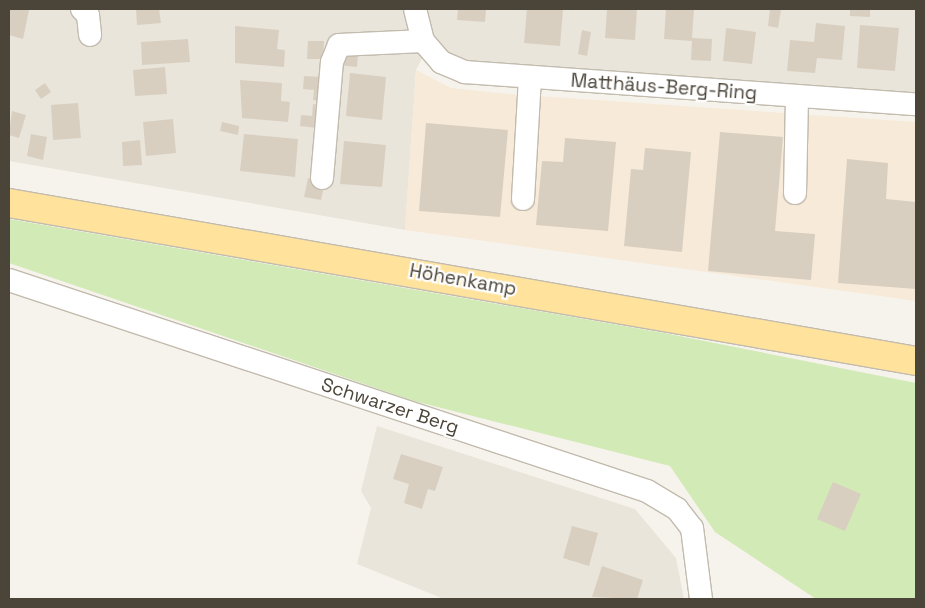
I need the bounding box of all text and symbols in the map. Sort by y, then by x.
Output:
street label: Matthäus-Berg-Ring [570,69,758,105]
street label: Höhenkamp [408,259,518,301]
street label: Schwarzer Berg [318,373,462,439]

